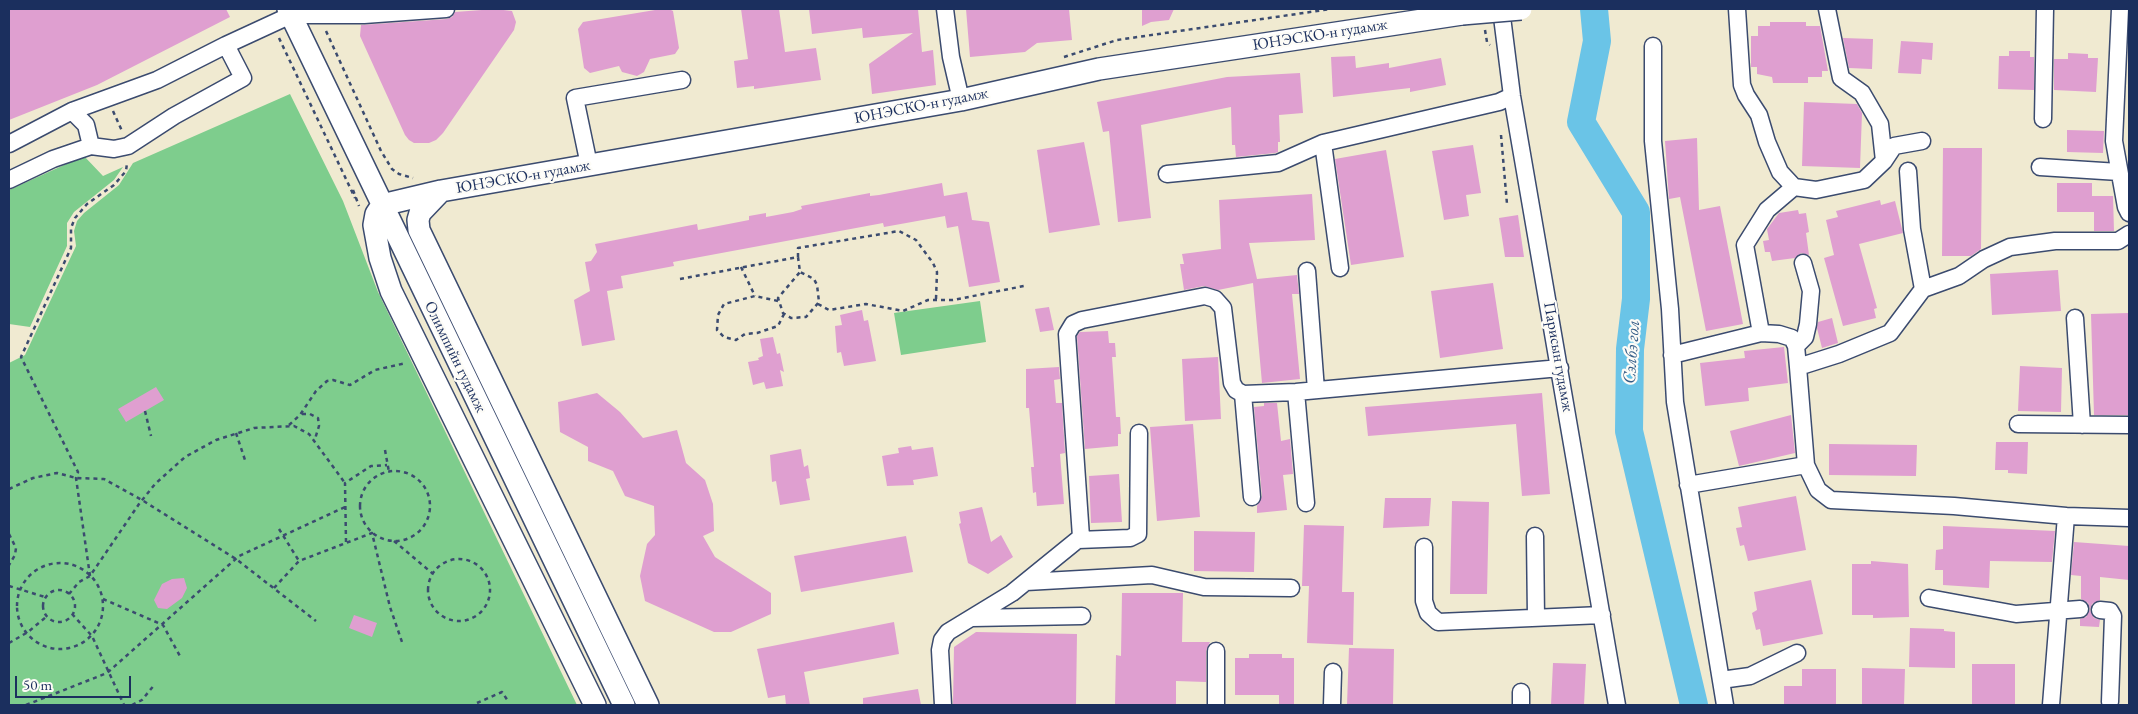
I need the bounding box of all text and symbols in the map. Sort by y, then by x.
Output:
street label: ЮНЭСКО-н гудамж [1251,15,1389,55]
street label: ЮНЭСКО-н гудамж [852,84,990,128]
street label: ЮНЭСКО-н гудамж [454,156,592,198]
street label: Олимпийн гудамж [420,298,490,416]
street label: Парисын гудамж [1539,301,1577,413]
water label: Сэлбэ гол [1619,319,1645,385]
scale bar [18,666,134,698]
text: 50 m [23,675,52,694]

